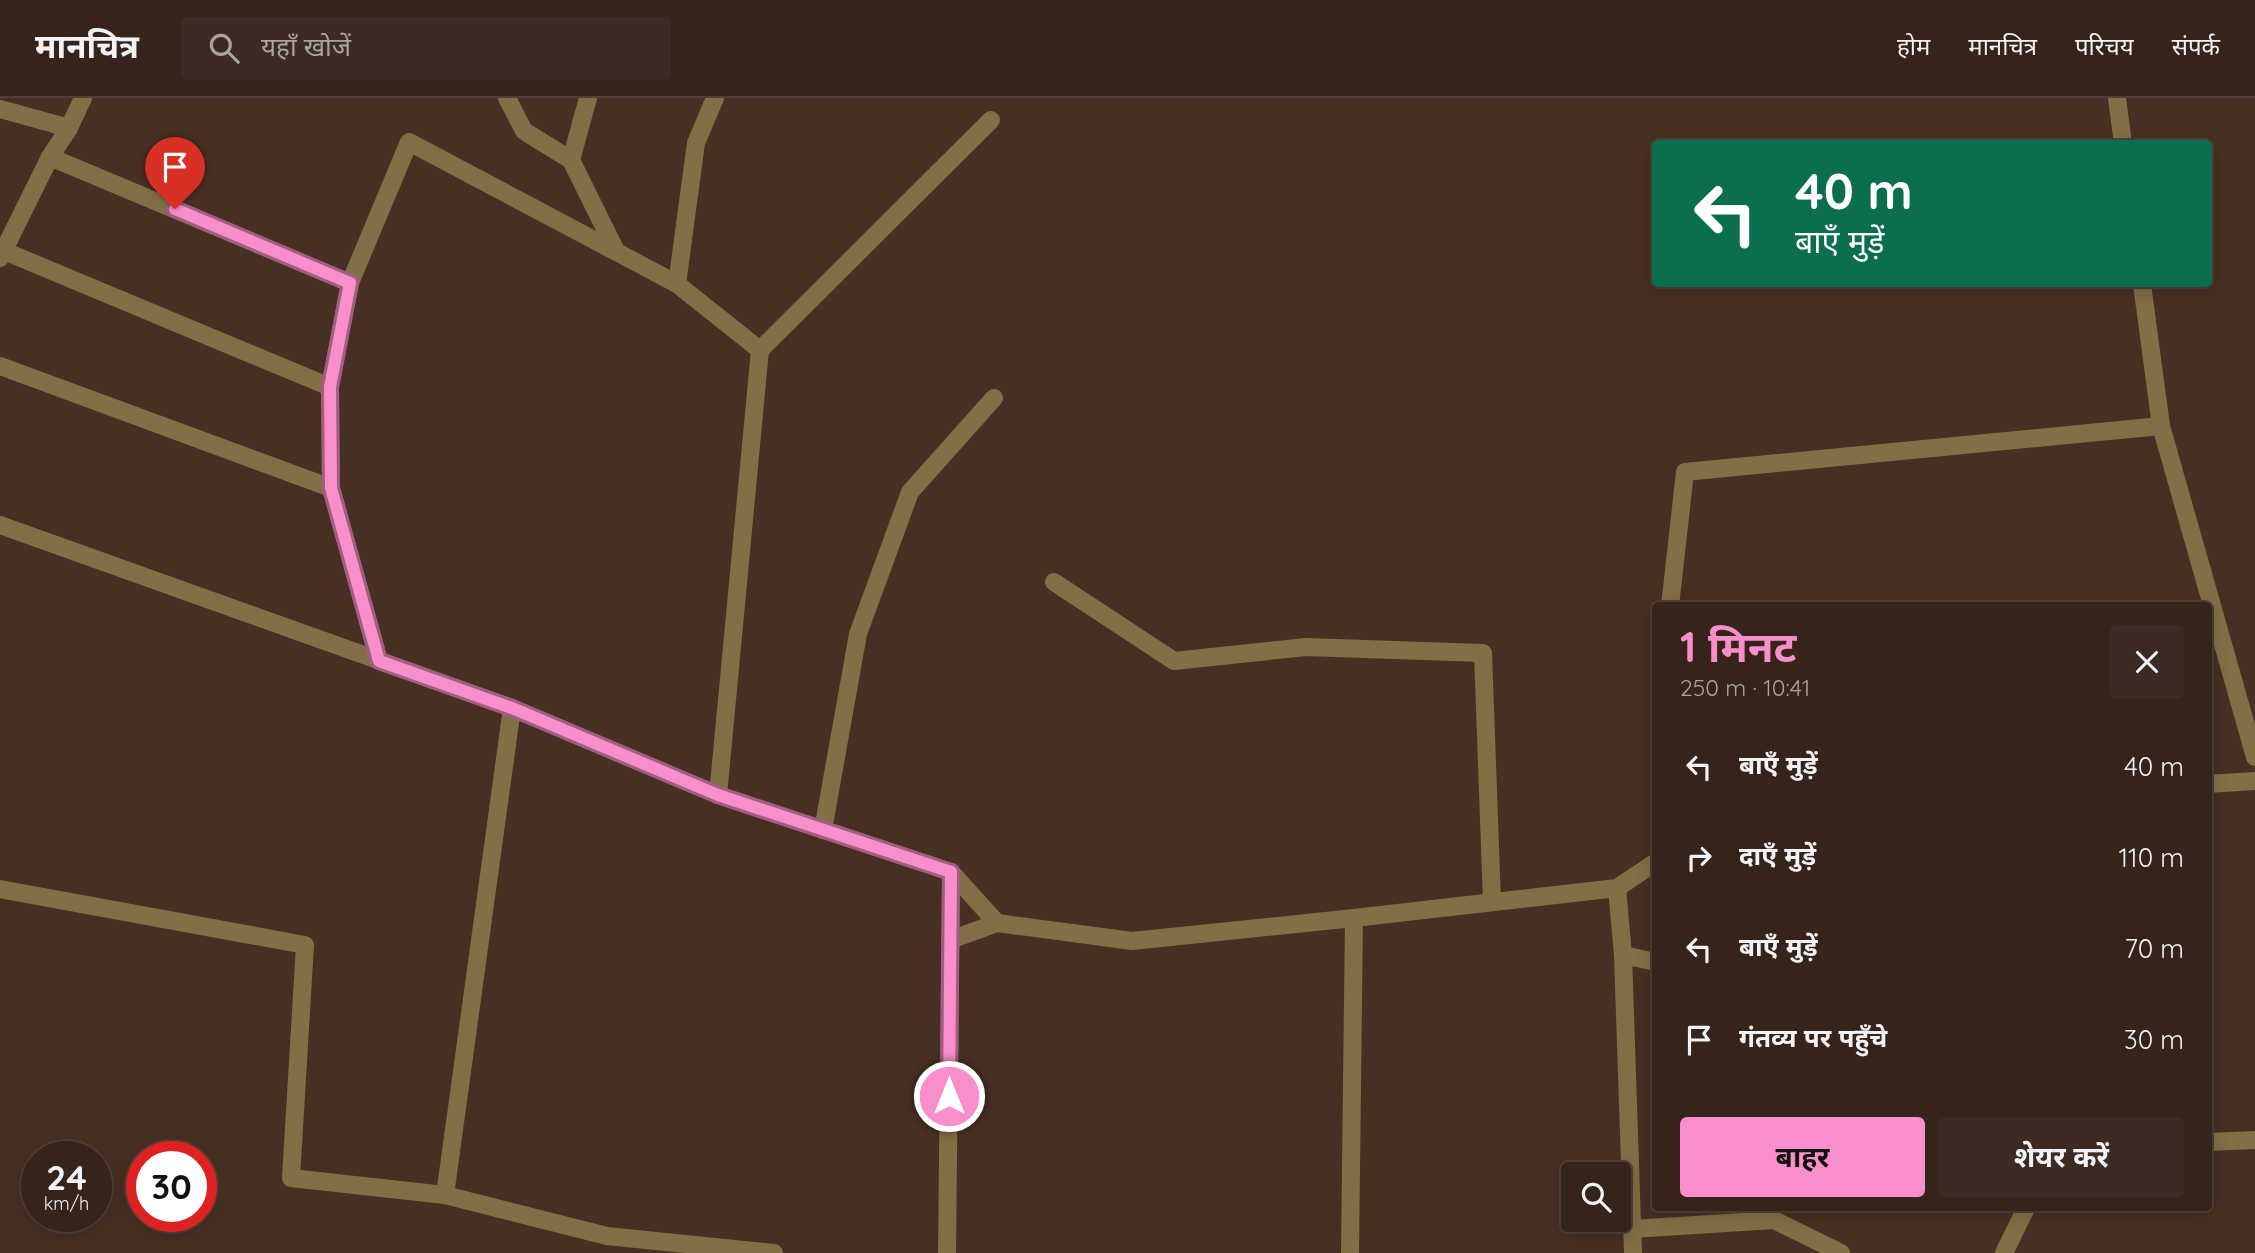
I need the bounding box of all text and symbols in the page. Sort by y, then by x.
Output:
search box [181,17,671,80]
text: मानचित्र [35,25,139,66]
icon: search [205,29,243,67]
text: यहाँ खोजें [261,30,351,63]
text: होम [1897,31,1930,61]
text: मानचित्र [1968,31,2037,61]
text: परिचय [2075,31,2134,61]
text: संपर्क [2172,31,2220,61]
pin [145,137,205,209]
icon: arrive [156,148,194,186]
text: 40 m [1795,160,1913,221]
icon: left [1680,168,1771,259]
text: बाएँ मुड़ें [1795,221,1884,261]
text: 1 मिनट [1680,620,1796,673]
button: close [2110,625,2184,699]
text: 250 m · 10:41 [1680,673,1810,702]
icon: left [1680,748,1718,786]
text: बाएँ मुड़ें [1739,748,1818,781]
text: 40 m [2124,750,2184,783]
icon: right [1680,839,1718,877]
text: दाएँ मुड़ें [1739,839,1816,872]
text: 110 m [2118,841,2184,874]
icon: left [1680,930,1718,968]
text: बाएँ मुड़ें [1739,930,1818,963]
text: 70 m [2124,932,2184,965]
icon: arrive [1680,1021,1718,1059]
text: गंतव्य पर पहुँचे [1739,1021,1887,1054]
text: 30 m [2124,1023,2184,1056]
position arrow [912,1059,986,1133]
button: बाहर [1680,1117,1925,1197]
button: शेयर करें [1939,1117,2184,1197]
speed limit sign: 30 [126,1141,217,1232]
text: 24 [46,1155,87,1199]
map controls [1561,1162,1631,1232]
button: search [1561,1162,1631,1232]
text: km/h [44,1192,89,1215]

